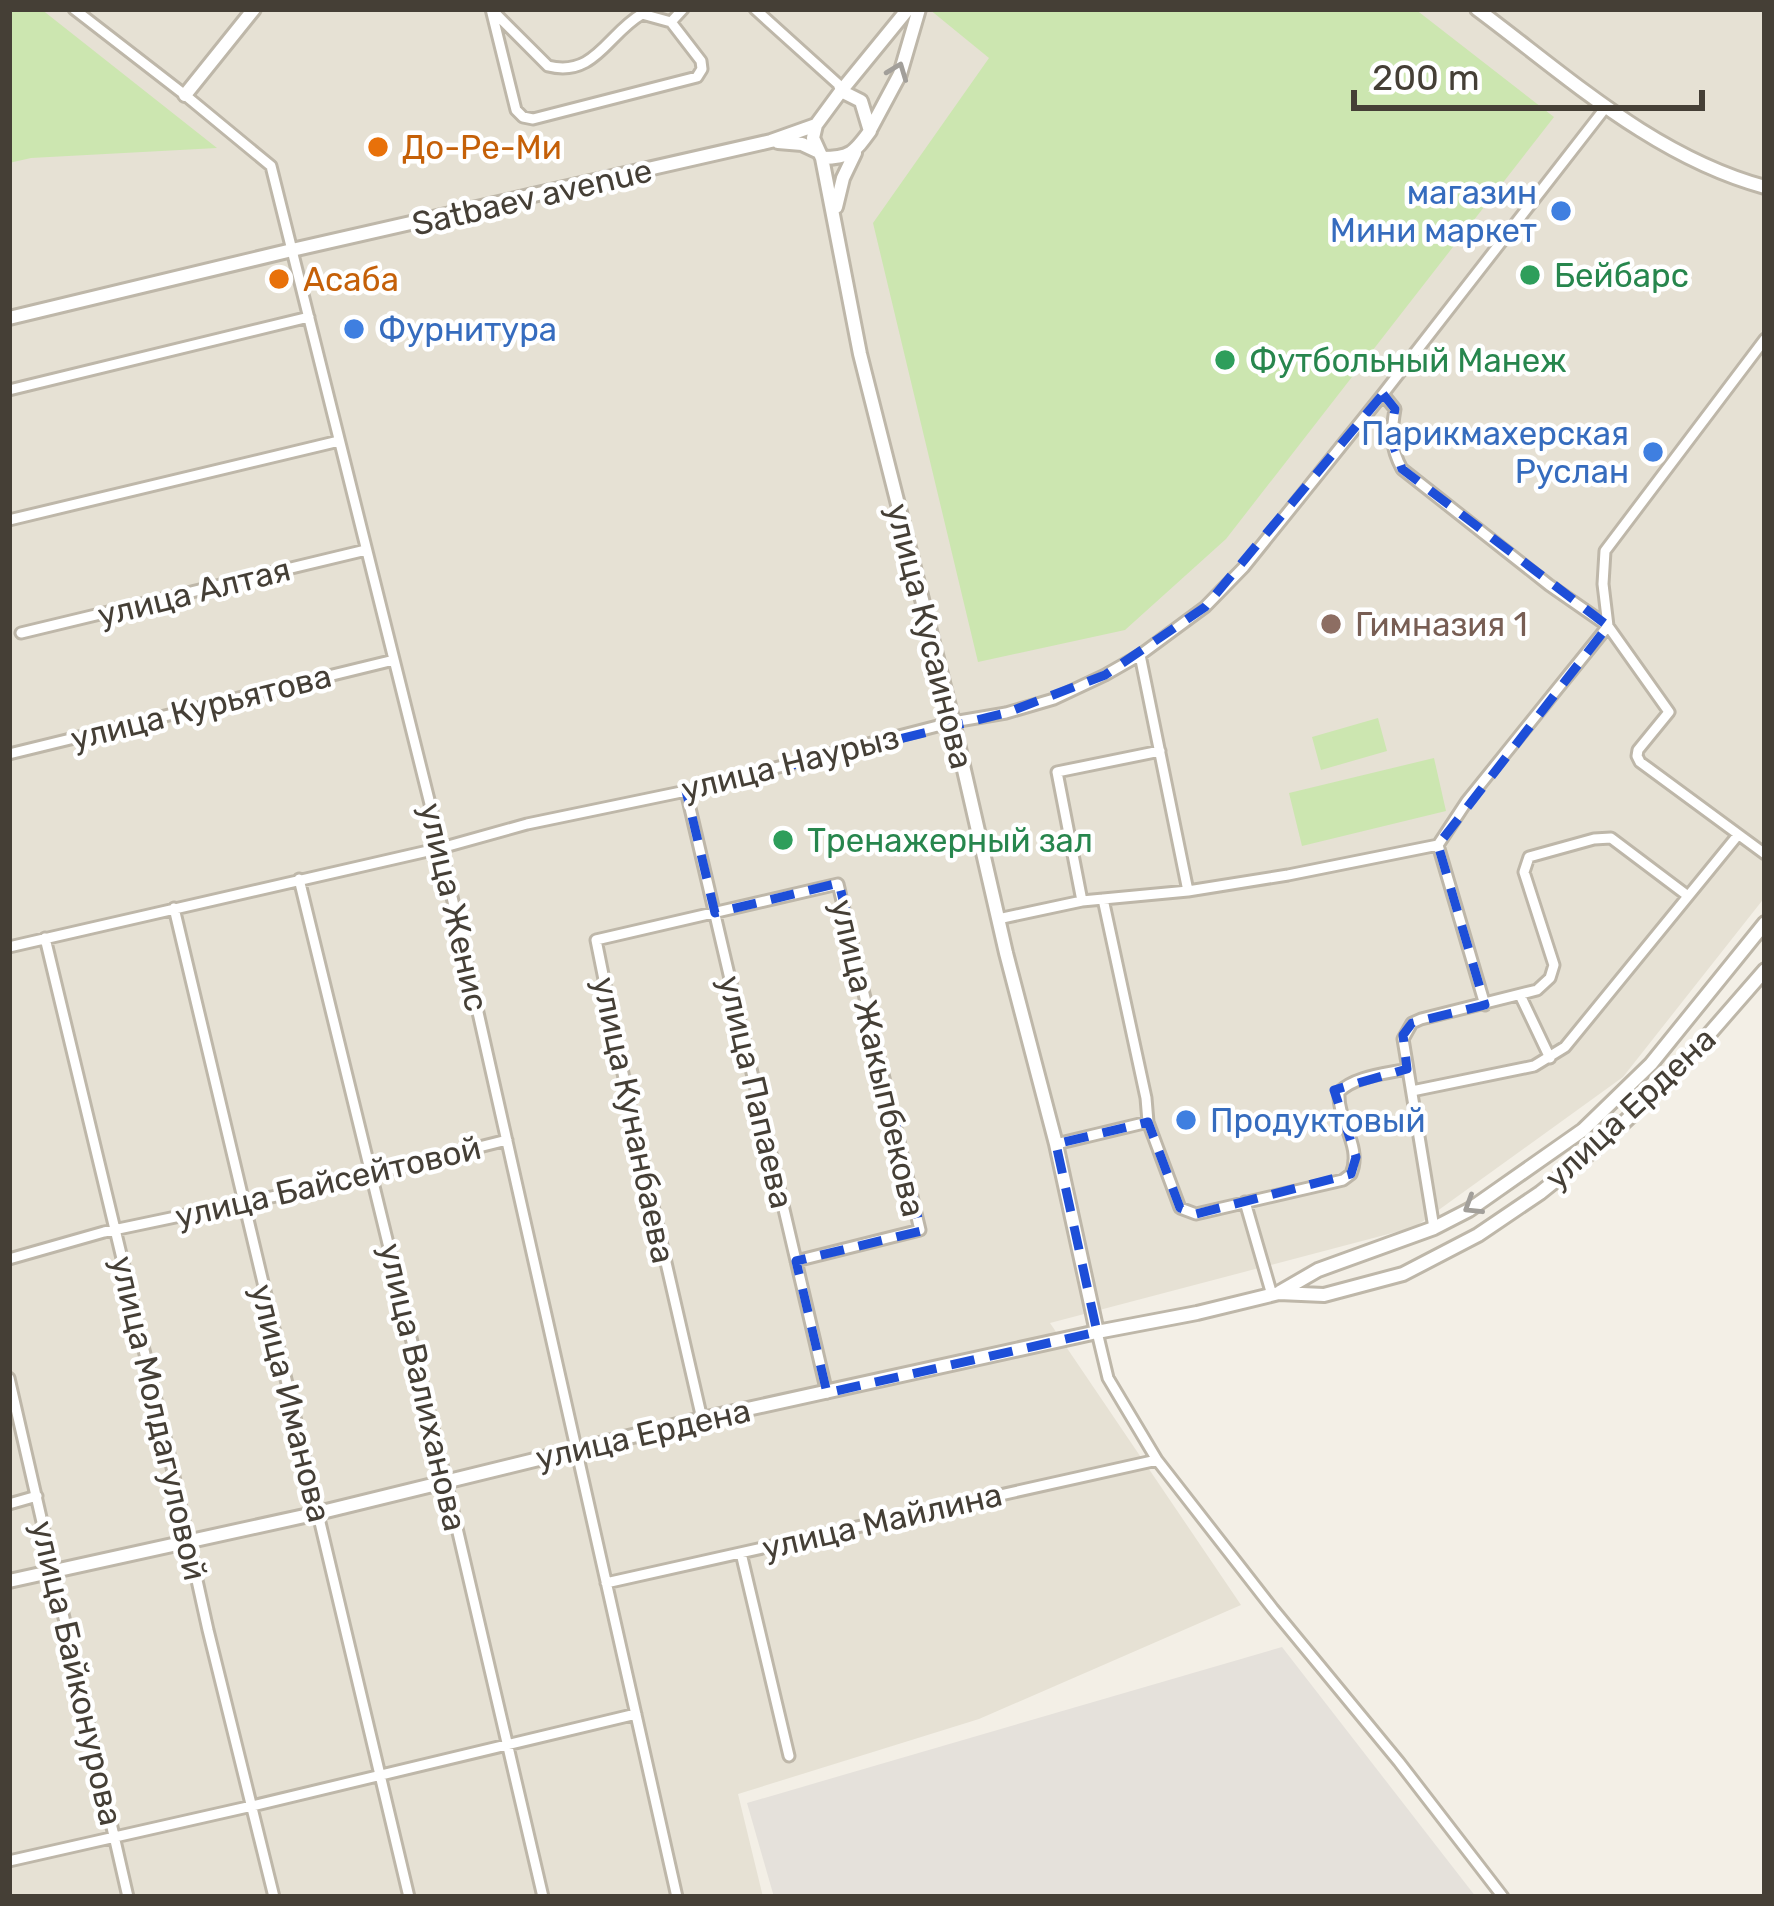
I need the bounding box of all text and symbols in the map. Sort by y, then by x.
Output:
scale bar [1354,36,1702,110]
text: 200 m [1372,56,1480,99]
one-way arrow [884,62,909,83]
place label: До-Ре-Ми [402,128,562,167]
marker: До-Ре-Ми [365,134,391,160]
street label: Satbaev avenue [408,150,656,244]
place label: магазин Мини маркет [1330,173,1537,250]
marker: магазин Мини маркет [1548,198,1574,224]
place label: Бейбарс [1554,256,1689,295]
place label: Асаба [303,260,399,299]
marker: Бейбарс [1517,262,1543,288]
marker: Асаба [266,266,292,292]
place label: Фурнитура [378,310,557,349]
marker: Фурнитура [341,316,367,342]
place label: Футбольный Манеж [1249,341,1567,380]
marker: Футбольный Манеж [1212,347,1238,373]
place label: Парикмахерская Руслан [1361,414,1629,491]
marker: Парикмахерская Руслан [1640,439,1666,465]
street label: улица Кусаинова [878,499,982,773]
street label: улица Алтая [94,549,294,635]
place label: Гимназия 1 [1355,605,1528,644]
marker: Гимназия 1 [1318,611,1344,637]
street label: улица Курьятова [67,656,335,758]
street label: улица Наурыз [677,717,903,809]
street label: улица Женис [411,799,497,1015]
place label: Тренажерный зал [807,821,1093,860]
marker: Тренажерный зал [770,827,796,853]
street label: улица Жакыпбекова [822,895,934,1221]
street label: улица Папаева [710,972,802,1212]
street label: улица Кунанбаева [585,973,683,1267]
street label: улица Ердена [1537,1019,1723,1197]
place label: Продуктовый [1210,1101,1426,1140]
marker: Продуктовый [1173,1107,1199,1133]
street label: улица Байсейтовой [171,1128,485,1236]
one-way arrow [1463,1192,1485,1214]
street label: улица Валиханова [371,1239,475,1535]
street label: улица Молдагуловой [103,1252,215,1584]
street label: улица Иманова [243,1280,339,1526]
street label: улица Ердена [532,1390,754,1478]
street label: улица Майлина [758,1474,1006,1568]
street label: улица Байконурова [23,1517,131,1829]

